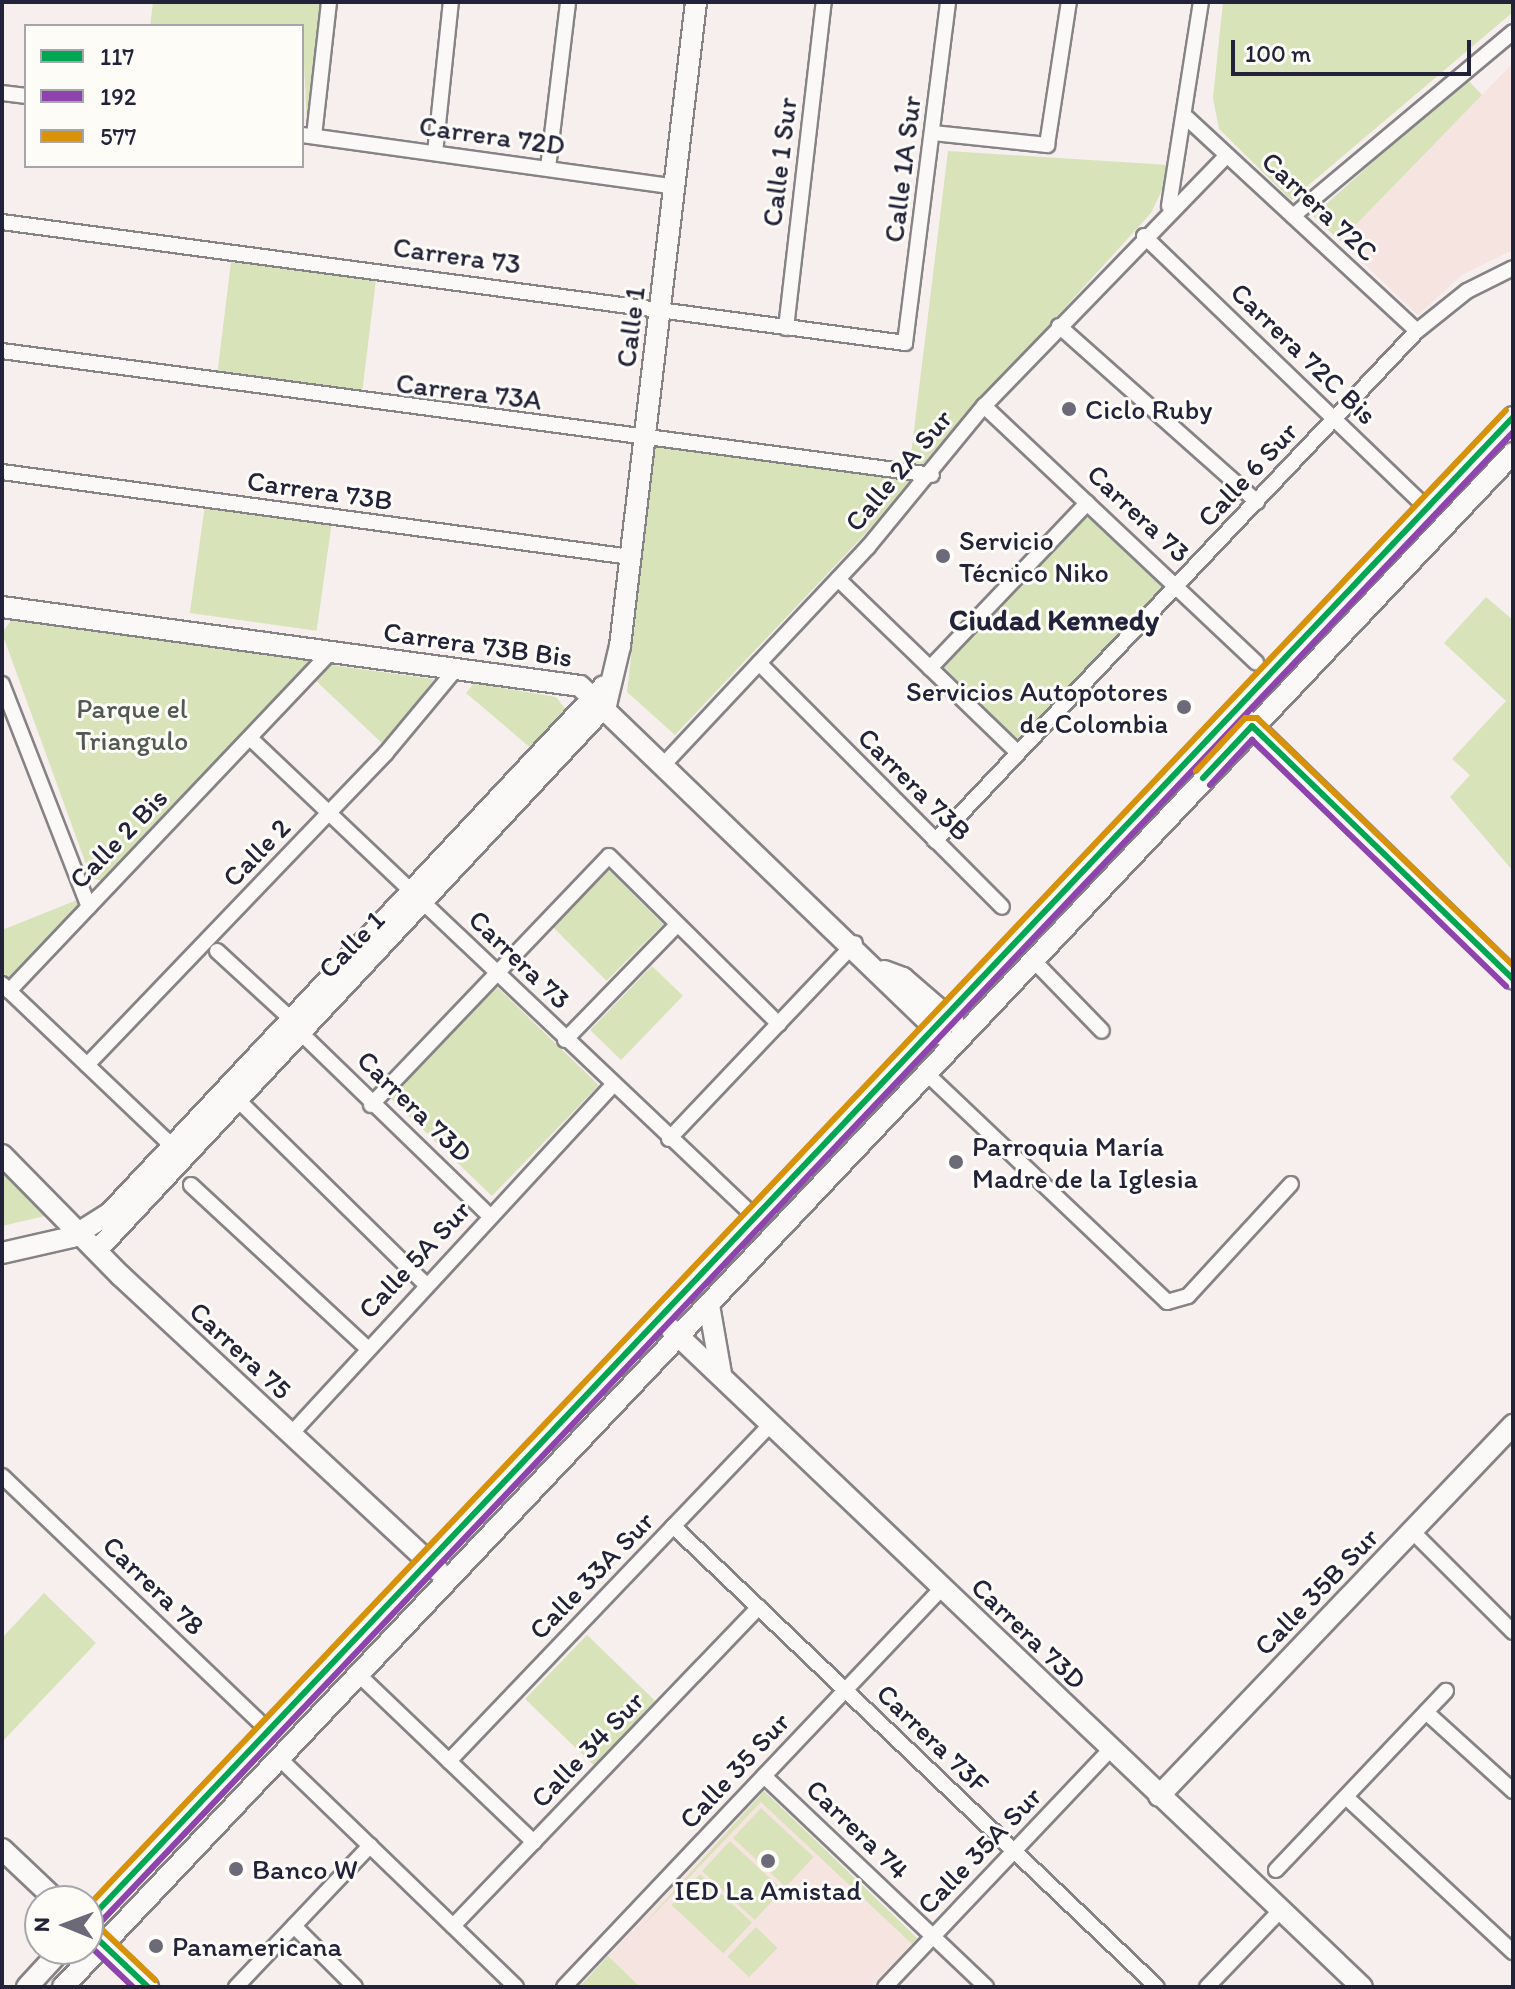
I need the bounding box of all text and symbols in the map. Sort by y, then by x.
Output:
legend [24,24,304,168]
scale bar [1235,24,1475,74]
text: 100 m [1245,39,1311,68]
text: 117 [100,42,134,71]
text: 192 [100,82,136,111]
street label: Calle 1A Sur [876,94,928,244]
street label: Calle 1 Sur [754,96,804,228]
street label: Carrera 72D [417,108,567,162]
text: 577 [100,122,136,151]
street label: Carrera 72C [1255,144,1385,268]
street label: Carrera 73 [391,229,523,281]
street label: Carrera 72C Bis [1224,275,1384,431]
street label: Calle 1 [608,285,652,369]
street label: Carrera 73A [394,365,544,417]
place label: Ciclo Ruby [1085,392,1212,426]
marker: Ciclo Ruby [1060,400,1078,418]
street label: Calle 2A Sur [837,402,959,538]
street label: Calle 6 Sur [1190,414,1304,534]
street label: Carrera 73 [1080,457,1198,569]
street label: Carrera 73B [245,463,395,517]
place label: Servicio Técnico Niko [959,523,1109,589]
marker: Servicio Técnico Niko [934,547,952,565]
district label: Ciudad Kennedy [949,602,1159,638]
street label: Carrera 73B Bis [381,614,575,674]
place label: Servicios Autopotores de Colombia [907,674,1168,740]
park label: Parque el Triangulo [76,691,188,757]
marker: Servicios Autopotores de Colombia [1175,698,1193,716]
street label: Carrera 73B [851,720,979,848]
street label: Calle 2 Bis [62,781,174,895]
street label: Calle 2 [215,811,297,893]
street label: Carrera 73 [462,902,578,1016]
street label: Calle 1 [311,903,391,985]
street label: Carrera 73D [350,1043,480,1169]
place label: Parroquia María Madre de la Iglesia [972,1129,1198,1195]
marker: Parroquia María Madre de la Iglesia [947,1153,965,1171]
street label: Calle 5A Sur [351,1193,477,1325]
street label: Carrera 75 [183,1294,299,1406]
street label: Calle 33A Sur [522,1504,660,1646]
street label: Calle 35B Sur [1247,1520,1385,1662]
street label: Carrera 78 [96,1528,212,1642]
street label: Carrera 73D [964,1570,1094,1696]
street label: Carrera 73F [870,1676,996,1800]
street label: Calle 34 Sur [523,1684,651,1814]
street label: Calle 35 Sur [672,1705,796,1835]
street label: Carrera 74 [799,1772,917,1886]
street label: Calle 35A Sur [910,1779,1048,1921]
place label: Banco W [252,1852,358,1886]
marker: IED La Amistad [759,1852,777,1870]
marker: Banco W [227,1860,245,1878]
place label: IED La Amistad [675,1873,861,1907]
north arrow [24,1885,104,1965]
text: N [28,1917,55,1932]
place label: Panamericana [172,1929,342,1963]
marker: Panamericana [147,1937,165,1955]

